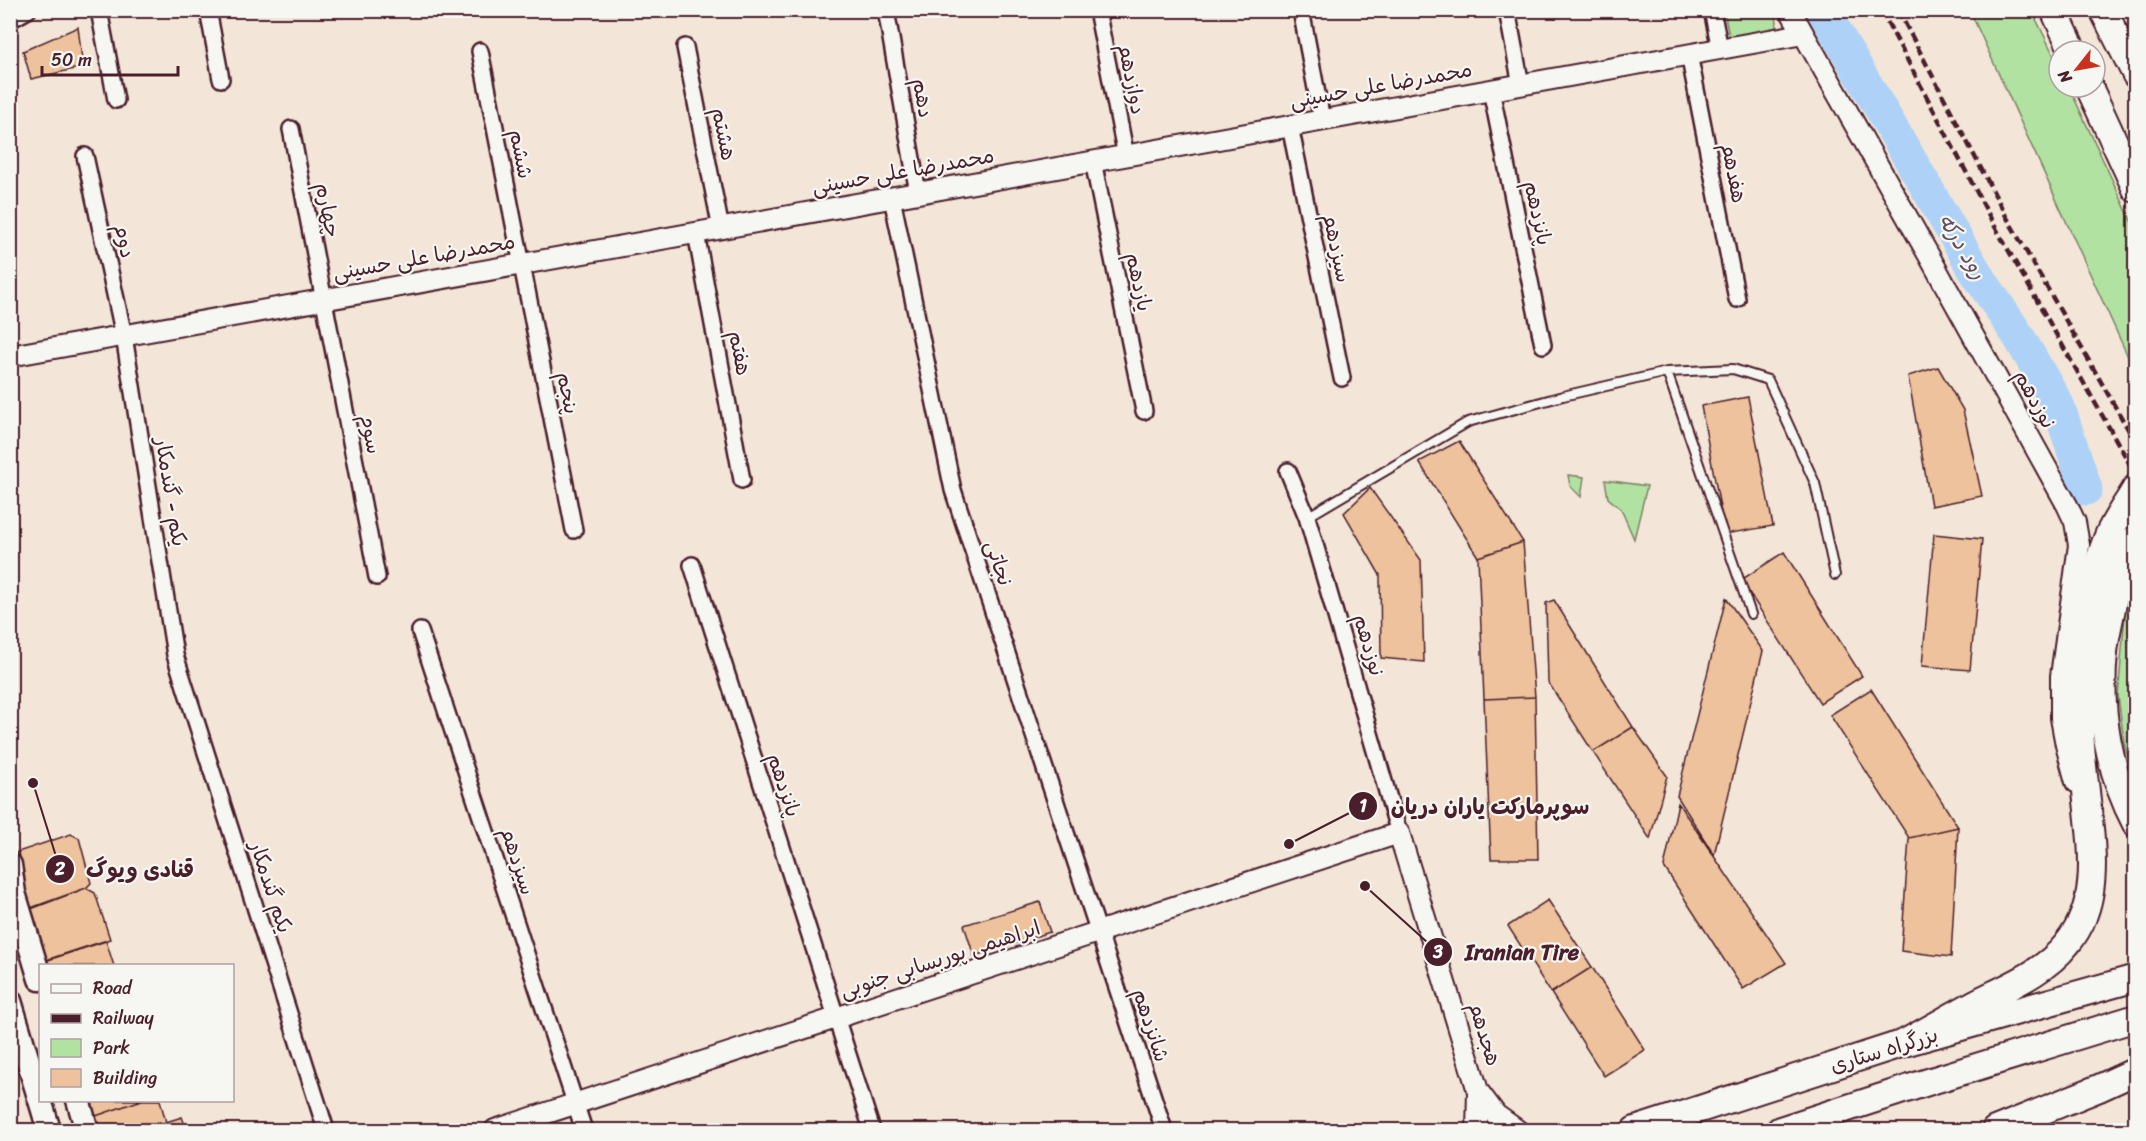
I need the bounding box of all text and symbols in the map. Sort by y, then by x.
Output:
scale bar [42,39,178,77]
north arrow [2047,39,2107,99]
street label: دوازدهم [1107,40,1157,118]
text: 50 m [51,44,92,76]
street label: محمدرضا علی حسینی [1287,50,1475,120]
text: N [2049,63,2080,90]
street label: دهم [901,75,945,121]
street label: هشتم [700,104,748,164]
street label: ششم [498,126,544,182]
street label: محمدرضا علی حسینی [809,136,997,206]
street label: هفدهم [1710,140,1758,206]
street label: پانزدهم [1513,177,1563,249]
street label: چهارم [304,179,352,241]
water label: رود درکه [1927,206,1998,287]
street label: سیزدهم [1311,210,1363,286]
street label: دوم [103,220,147,262]
street label: محمدرضا علی حسینی [330,222,518,292]
street label: یازدهم [1114,249,1164,315]
street label: هفتم [717,327,763,379]
street label: نوزدهم [2003,362,2067,436]
street label: پنجم [545,369,591,417]
street label: سوم [349,411,393,457]
street label: یکم - گندمکار [143,433,198,549]
street label: نجاتی [974,535,1024,591]
street label: نوزدهم [1342,609,1396,681]
street label: پانزدهم [756,748,812,822]
callout: سوپرمارکت یاران دریان [1348,786,1601,826]
text: سوپرمارکت یاران دریان [1391,787,1589,826]
text: 1 [1359,790,1367,822]
street label: سیزدهم [489,822,547,900]
street label: یکم گندمکار [238,834,304,938]
callout: قنادی ویوگ [45,849,206,889]
text: قنادی ویوگ [86,850,194,889]
text: 2 [54,853,66,885]
street label: ابراهیمی پوربسابی جنوبی [835,909,1045,1009]
callout: Iranian Tire [1423,932,1591,972]
text: Iranian Tire [1464,933,1580,972]
text: 3 [1432,936,1443,968]
legend [39,964,234,1102]
text: Road [93,972,133,1004]
street label: شانزدهم [1121,983,1181,1067]
street label: هجدهم [1457,997,1513,1071]
text: Railway [93,1002,155,1034]
street label: بزرگراه ستاری [1825,1016,1943,1084]
text: Park [93,1032,130,1064]
text: Building [93,1062,157,1094]

